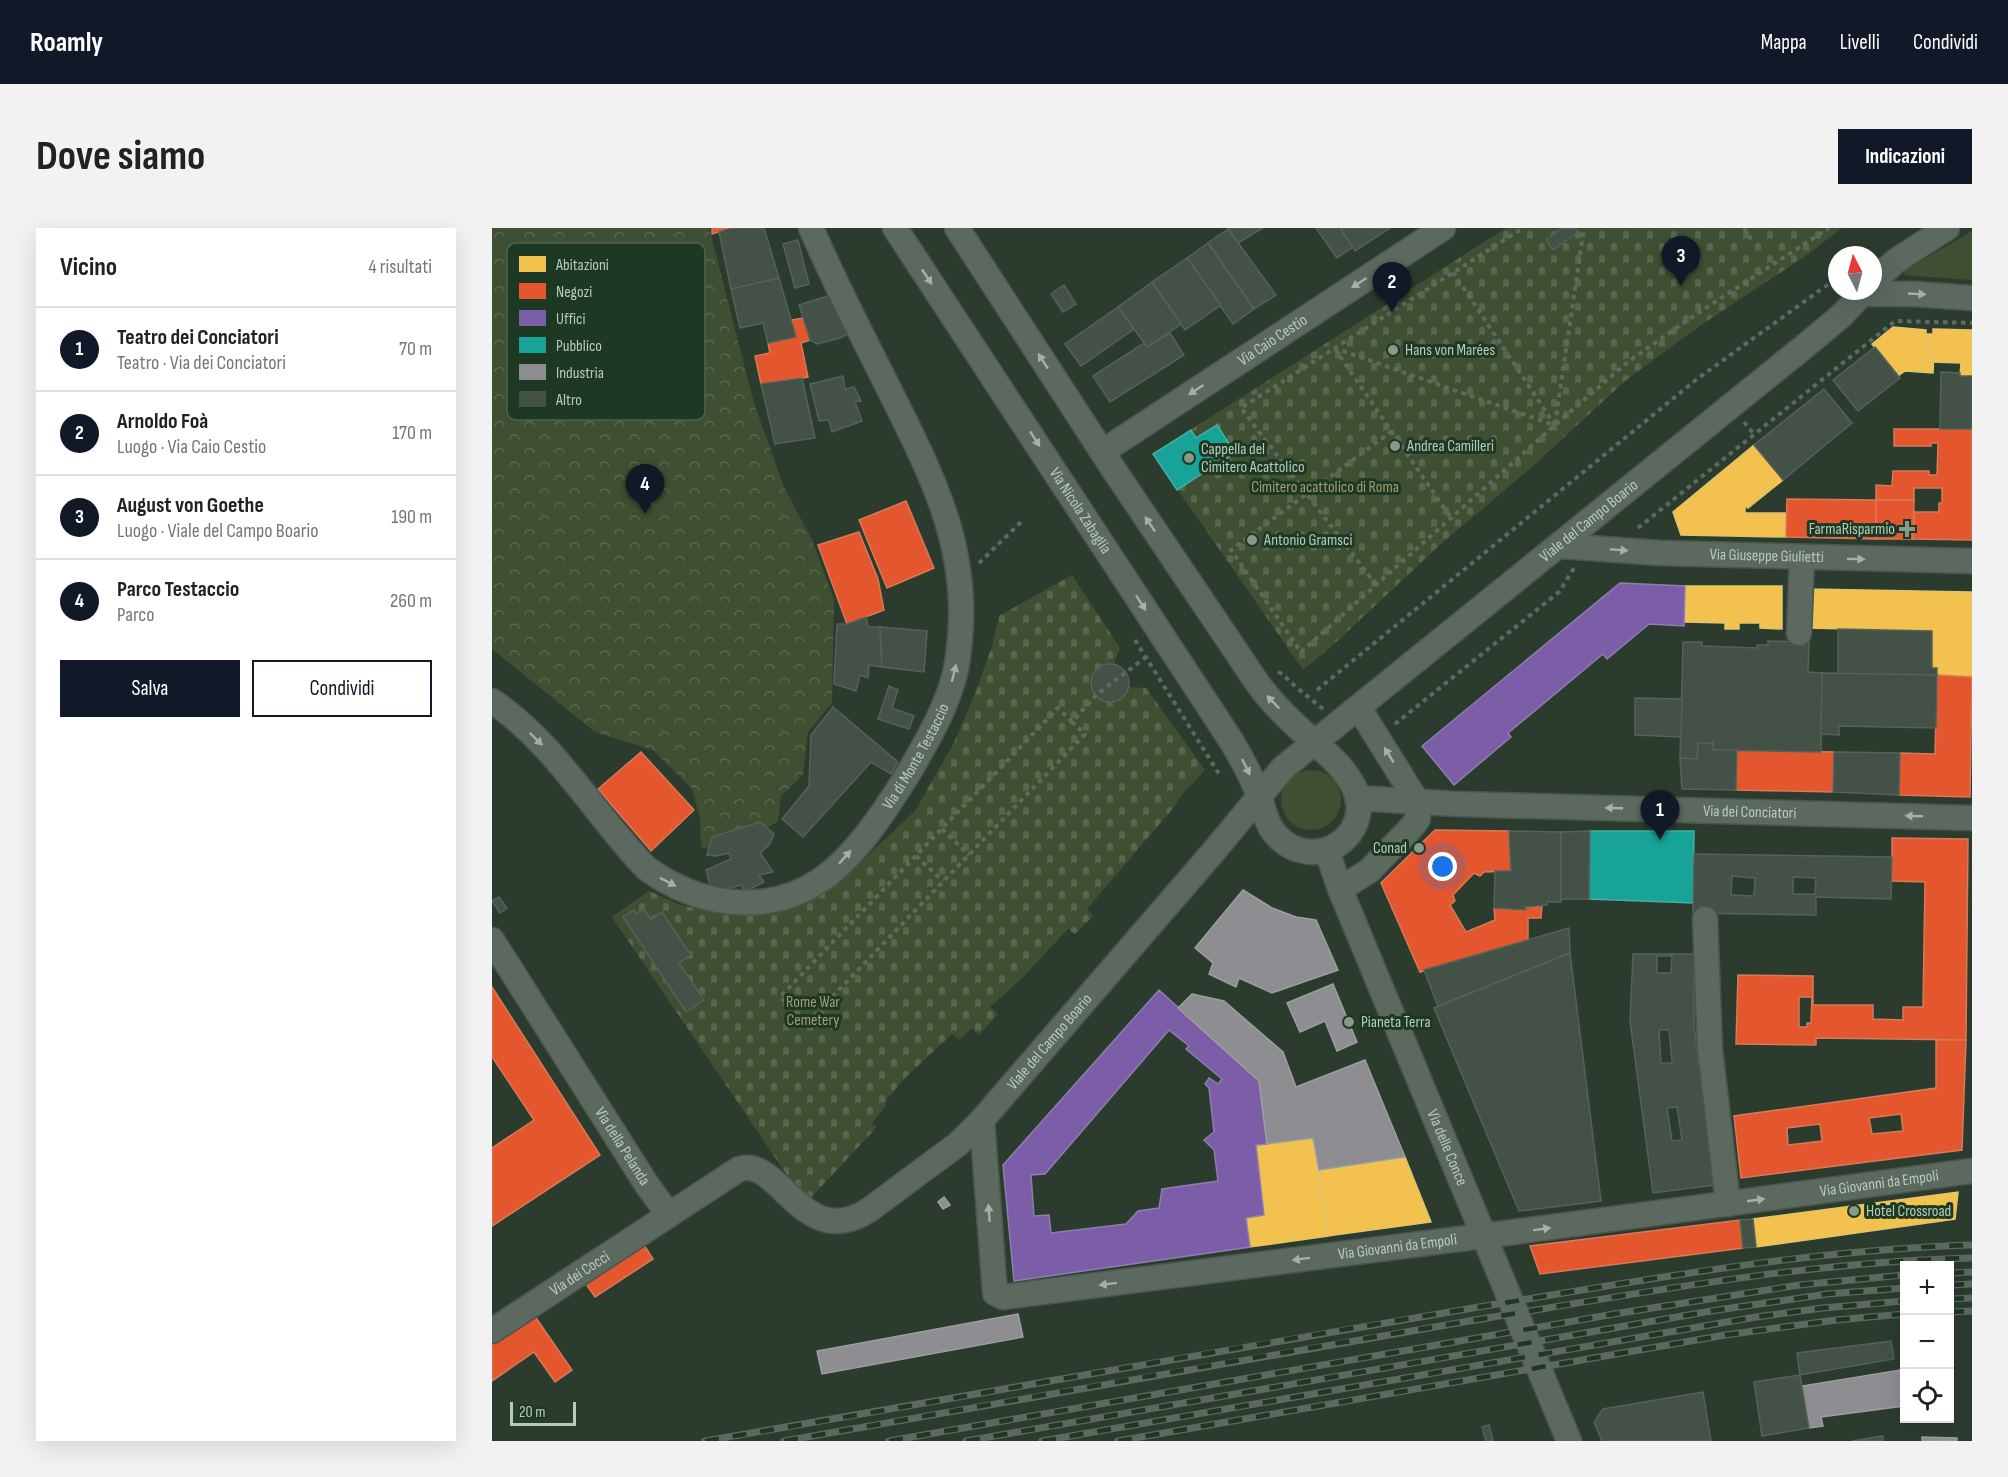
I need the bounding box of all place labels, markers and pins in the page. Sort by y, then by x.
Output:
pin: 3 [1662,236,1700,286]
pin: 2 [1372,262,1412,312]
place label: Hans von Marées [1405,341,1495,360]
marker: Hans von Marées [1386,343,1400,357]
place label: Andrea Camilleri [1406,437,1494,456]
marker: Andrea Camilleri [1388,439,1402,453]
place label: Cappella del Cimitero Acattolico [1201,440,1305,477]
marker: Cappella del Cimitero Acattolico [1182,451,1196,465]
pin: 4 [626,464,664,514]
place label: FarmaRisparmio [1809,520,1895,539]
marker: FarmaRisparmio [1900,522,1914,536]
place label: Antonio Gramsci [1263,531,1352,550]
marker: Antonio Gramsci [1245,533,1259,547]
pin: 1 [1640,790,1680,840]
place label: Conad [1373,839,1407,858]
marker: Conad [1412,841,1426,855]
place label: Pianeta Terra [1361,1013,1431,1032]
marker: Pianeta Terra [1342,1015,1356,1029]
place label: Hotel Crossroad [1866,1202,1951,1221]
marker: Hotel Crossroad [1847,1204,1861,1218]

